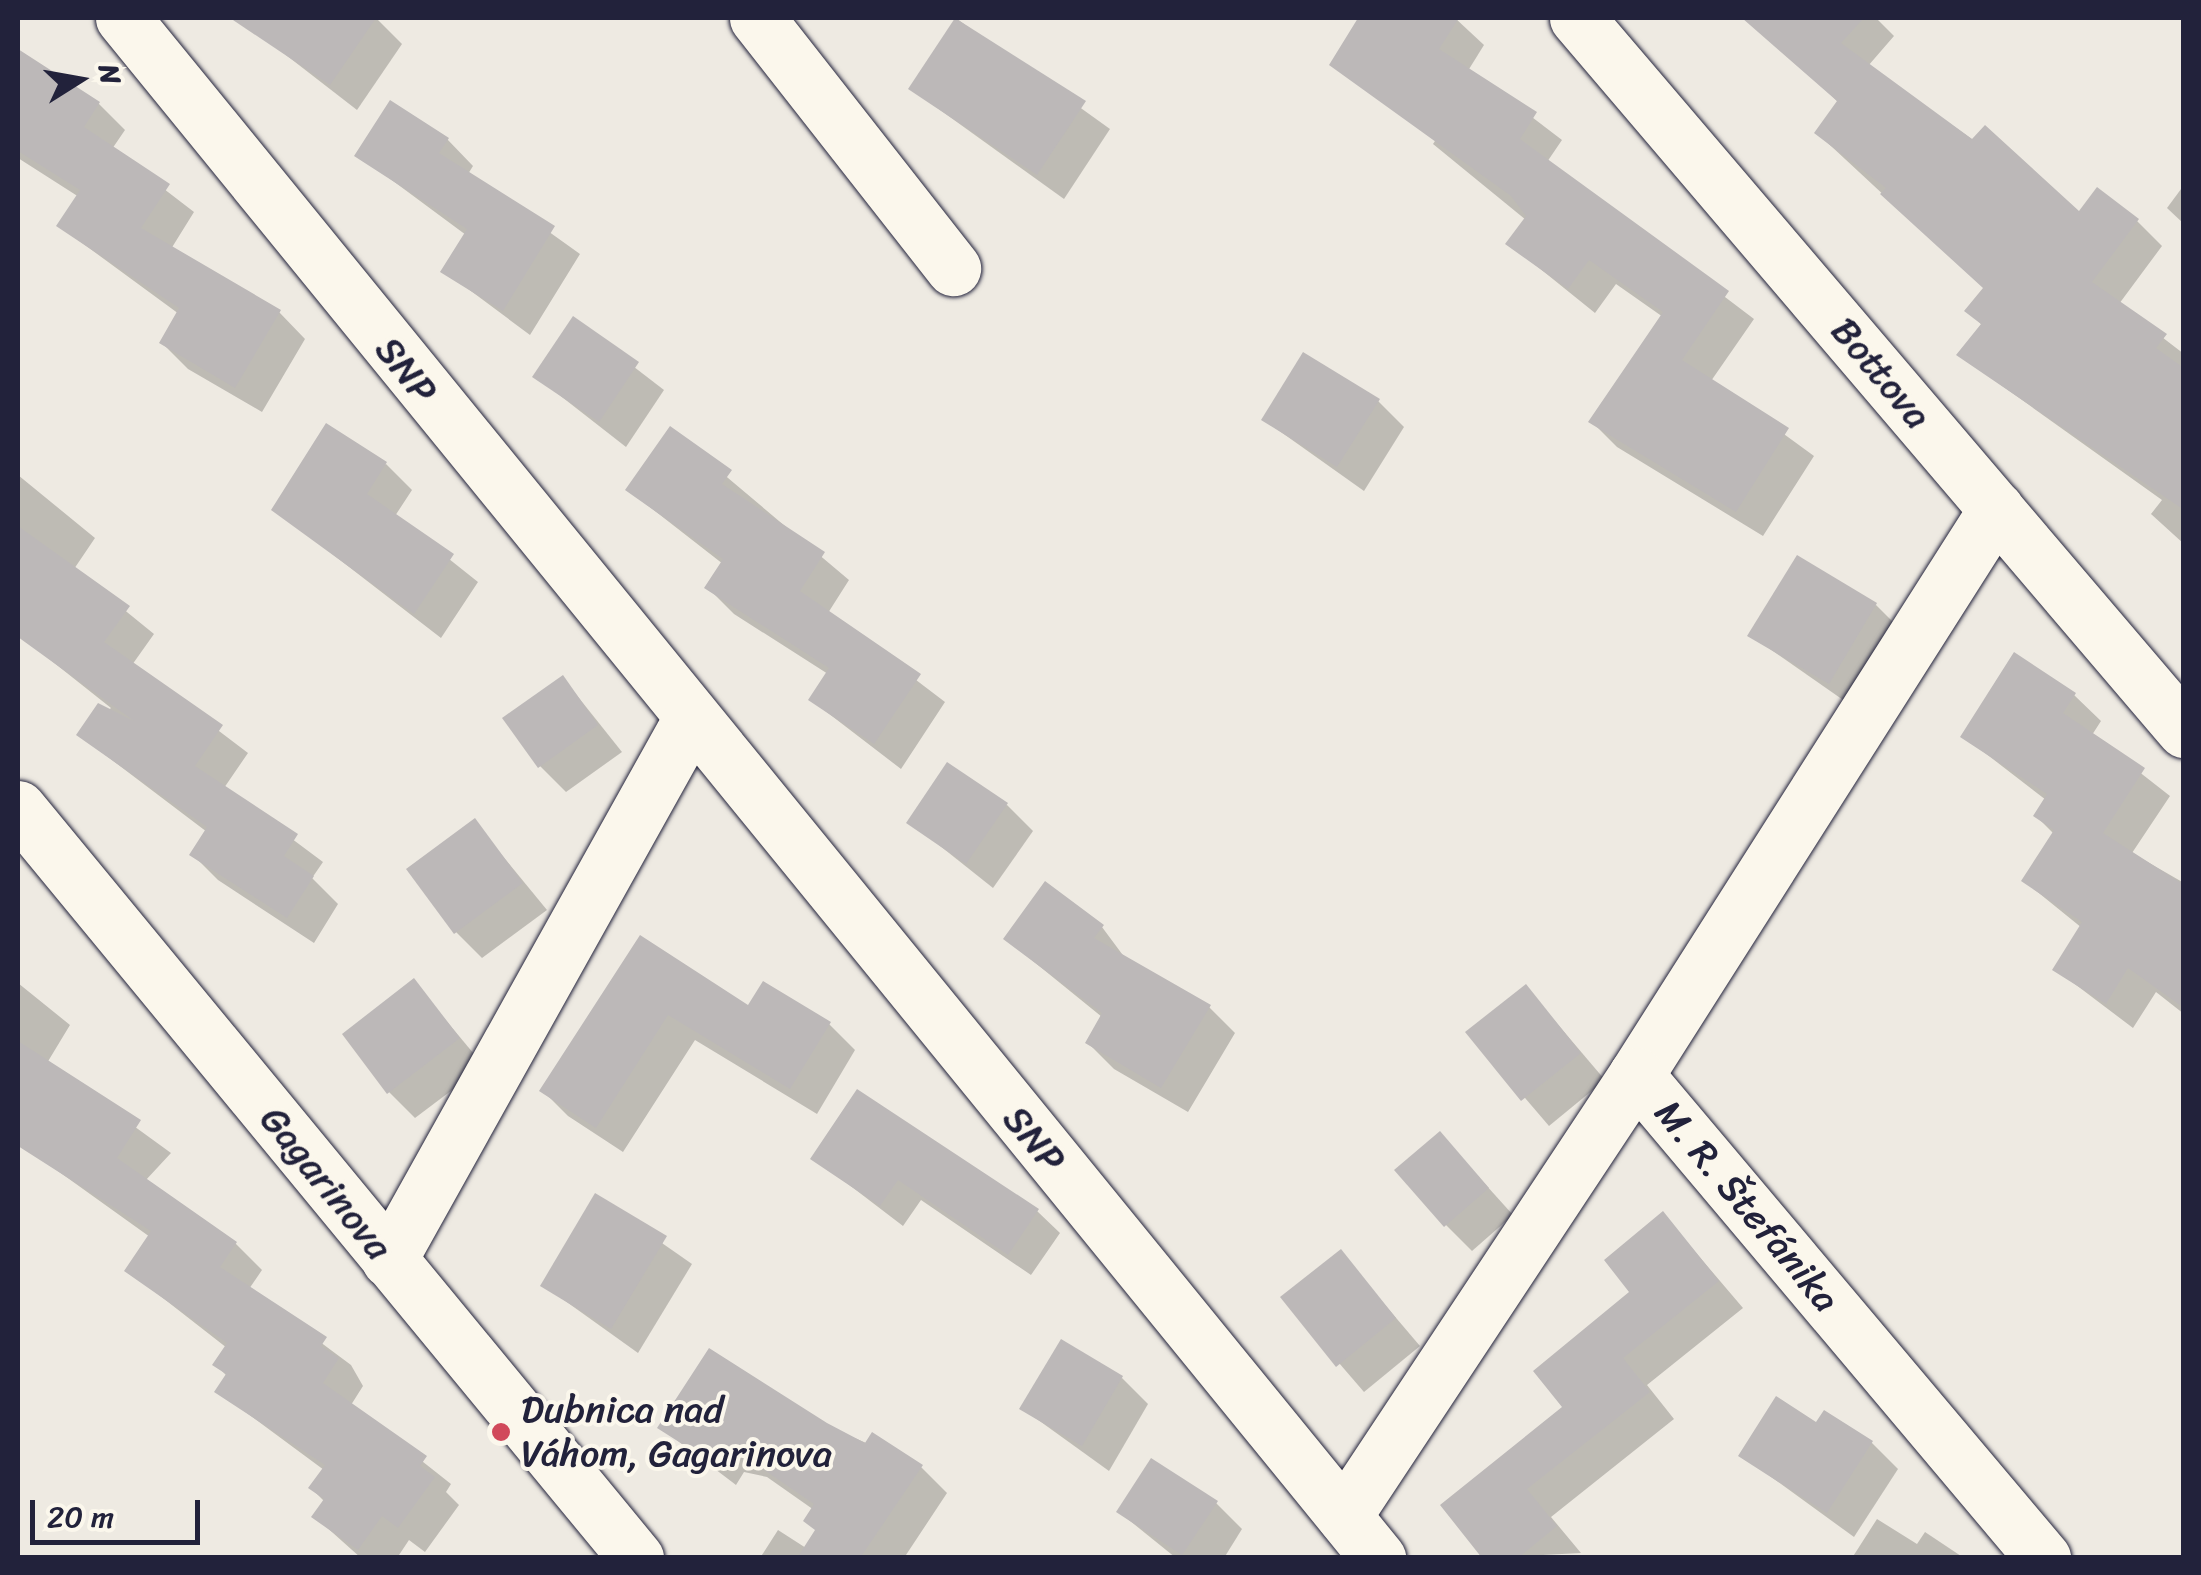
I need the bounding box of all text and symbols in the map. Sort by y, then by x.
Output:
north arrow [30,30,130,130]
text: N [84,60,136,88]
street label: Bottova [1822,308,1940,438]
street label: SNP [366,328,446,412]
street label: M. R. Štefánika [1645,1091,1849,1321]
street label: Gagarinova [250,1097,402,1269]
street label: SNP [993,1097,1075,1181]
place label: Dubnica nad Váhom, Gagarinova [521,1387,832,1476]
marker: Dubnica nad Váhom, Gagarinova [490,1421,512,1443]
scale bar [35,1480,205,1542]
text: 20 m [47,1490,114,1544]

